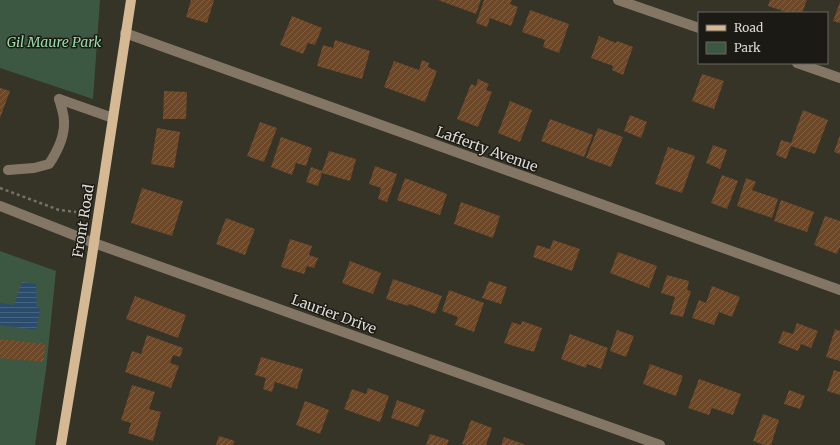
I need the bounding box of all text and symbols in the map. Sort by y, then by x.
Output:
legend [698,12,828,64]
text: Road [734,20,763,35]
park label: Gil Maure Park [7,33,102,51]
text: Park [734,40,761,55]
street label: Lafferty Avenue [434,122,540,176]
street label: Front Road [68,182,98,259]
street label: Laurier Drive [289,290,379,338]

